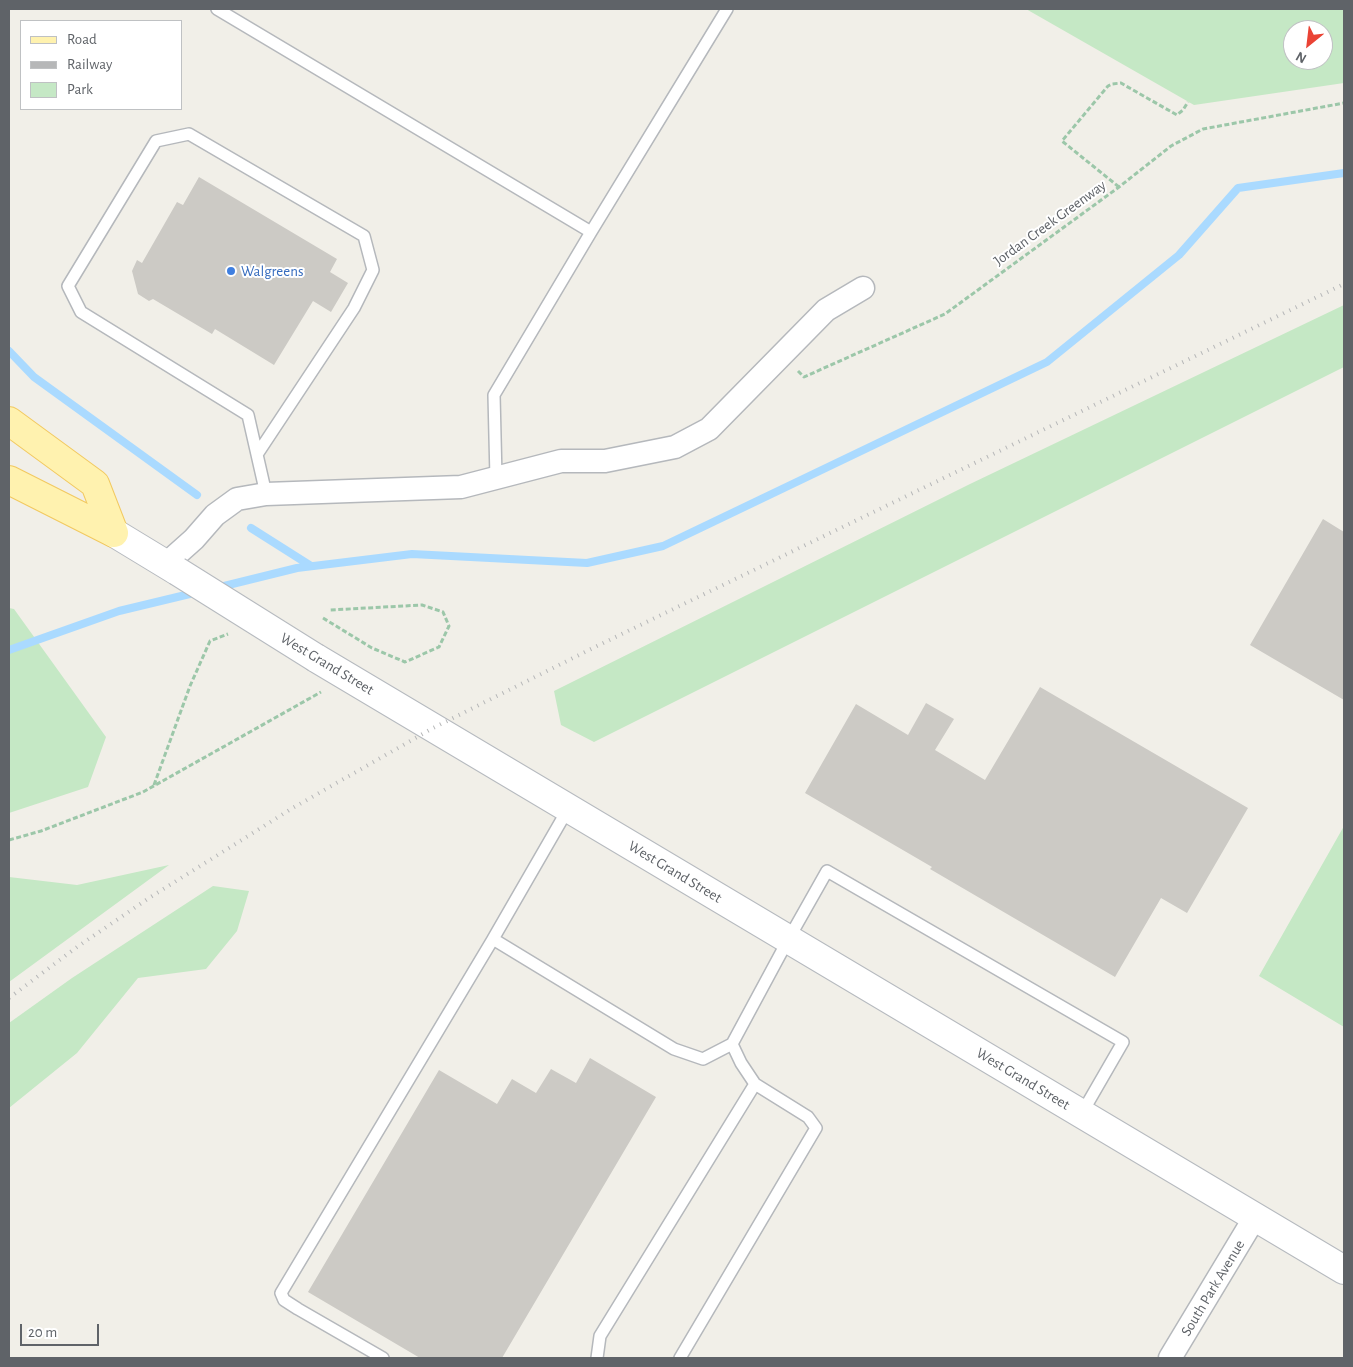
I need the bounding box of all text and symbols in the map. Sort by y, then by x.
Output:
legend [20,20,182,110]
north arrow [1283,20,1333,70]
text: Road [67,32,97,47]
text: N [1294,49,1309,66]
text: Railway [67,57,112,72]
text: Park [67,82,93,97]
street label: Jordan Creek Greenway [990,176,1110,270]
place label: Walgreens [241,262,303,280]
marker: Walgreens [225,265,237,277]
street label: West Grand Street [277,629,377,699]
street label: West Grand Street [625,837,725,907]
street label: West Grand Street [973,1044,1073,1114]
street label: South Park Avenue [1177,1237,1249,1339]
scale bar [22,1314,101,1346]
text: 20 m [28,1325,57,1340]

